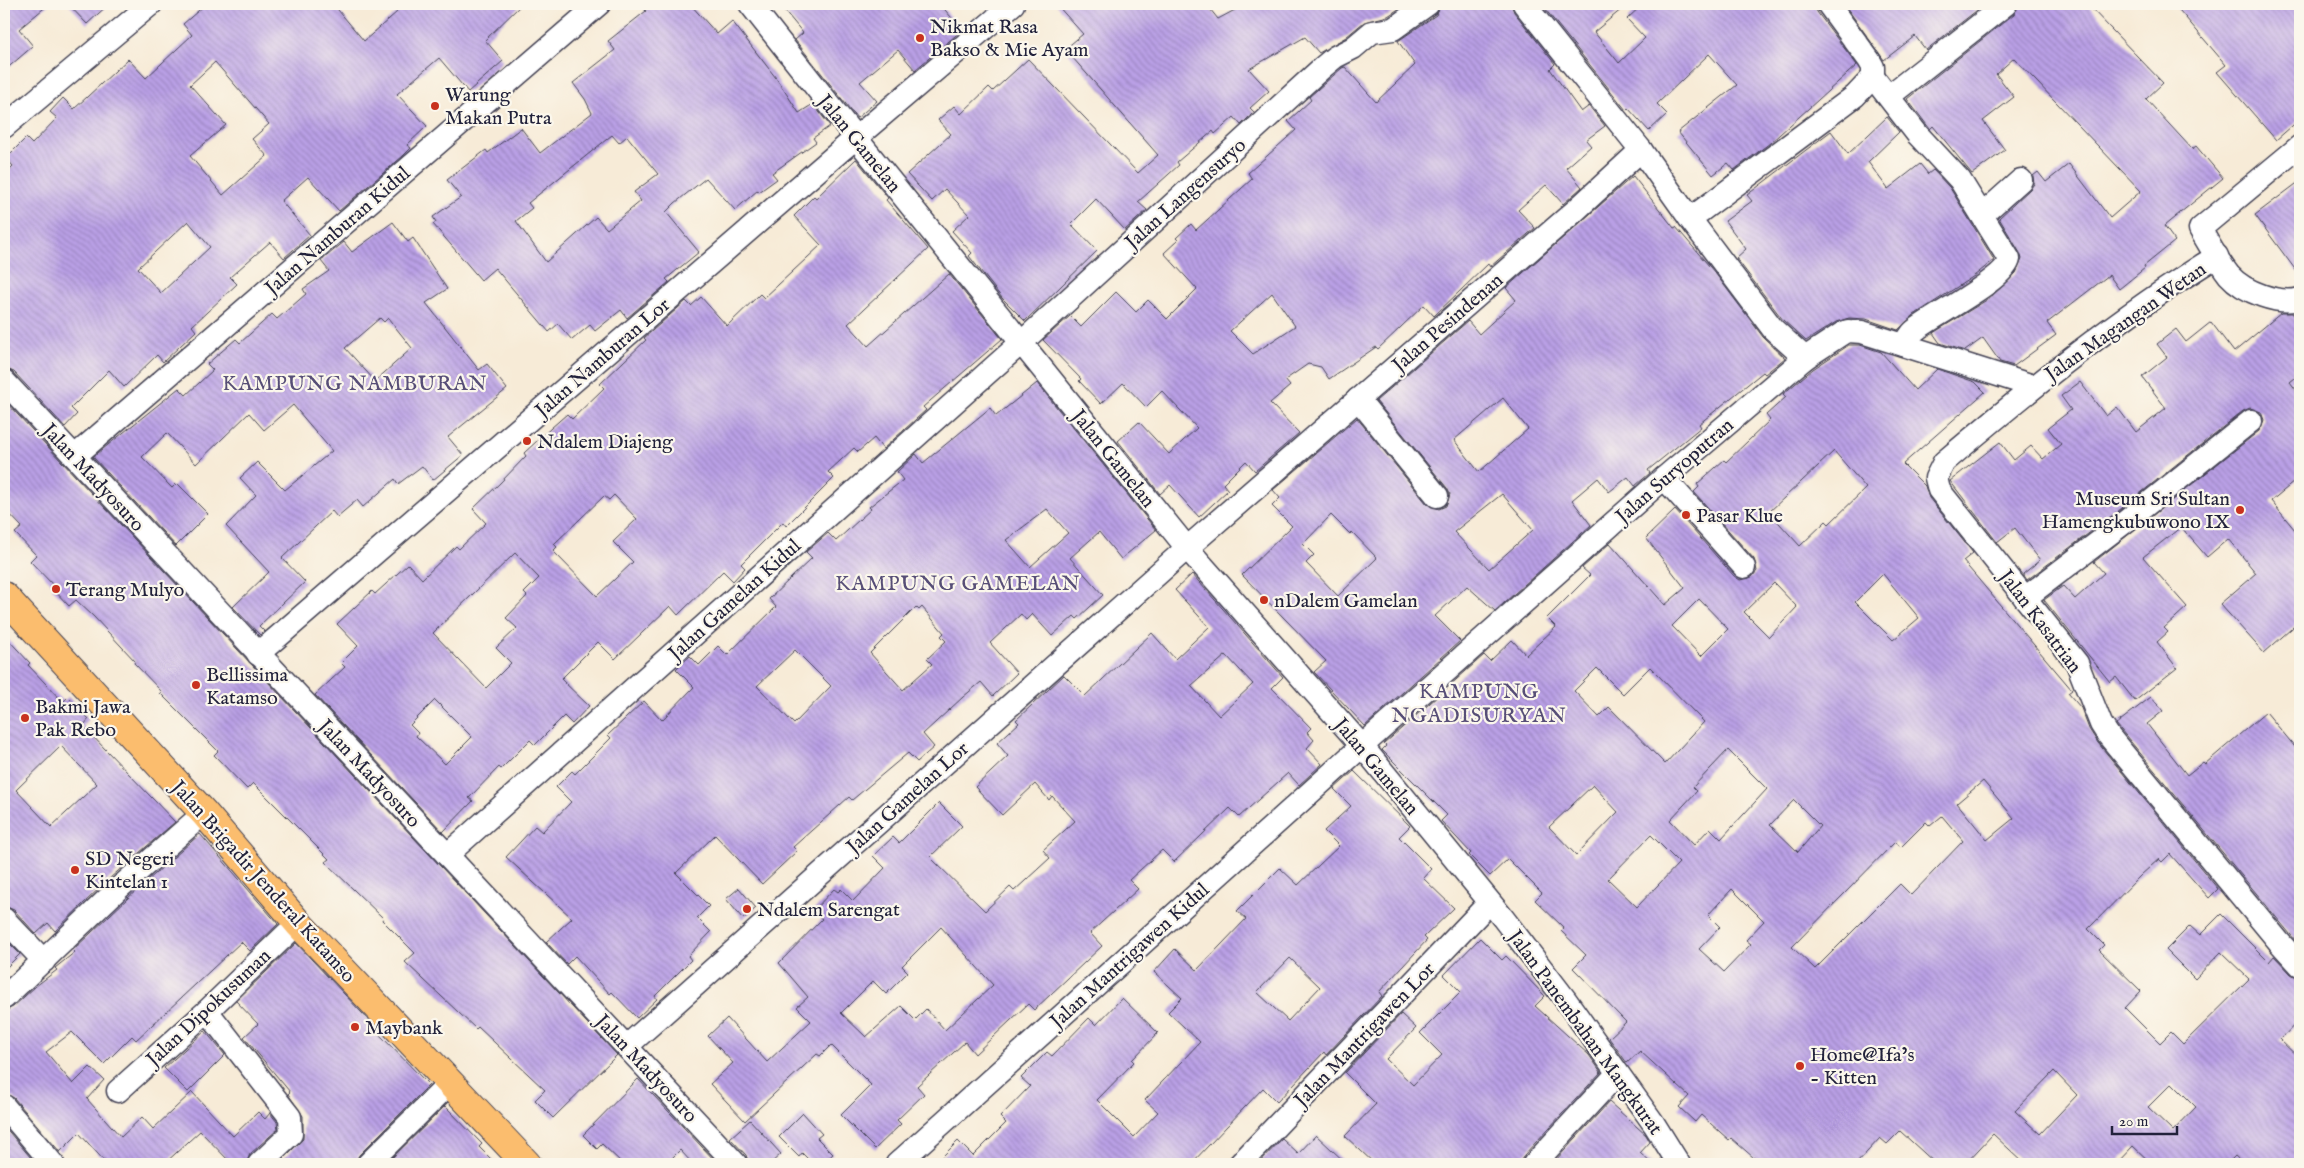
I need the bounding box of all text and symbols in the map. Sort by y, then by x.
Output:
place label: Nikmat Rasa Bakso & Mie Ayam [930,15,1089,63]
marker: Nikmat Rasa Bakso & Mie Ayam [914,32,926,44]
place label: Warung Makan Putra [445,83,552,131]
street label: Jalan Gamelan [810,88,906,198]
marker: Warung Makan Putra [429,100,441,112]
street label: Jalan Langensuryo [1119,133,1252,256]
street label: Jalan Namburan Kidul [259,161,416,302]
street label: Jalan Magangan Wetan [2039,257,2212,388]
street label: Jalan Pesindenan [1386,268,1509,379]
street label: Jalan Namburan Lor [529,292,676,425]
district label: KAMPUNG NAMBURAN [222,371,488,398]
street label: Jalan Gamelan [1064,403,1160,513]
street label: Jalan Suryoputran [1609,413,1739,531]
street label: Jalan Madyosuro [35,417,150,538]
place label: Ndalem Diajeng [537,430,674,455]
marker: Ndalem Diajeng [521,435,533,447]
place label: Museum Sri Sultan Hamengkubuwono IX [2042,487,2230,535]
place label: Pasar Klue [1696,504,1783,529]
marker: Museum Sri Sultan Hamengkubuwono IX [2234,504,2246,516]
marker: Pasar Klue [1680,509,1692,521]
street label: Jalan Gamelan Kidul [662,534,807,668]
street label: Jalan Kasatrian [1992,564,2087,679]
district label: KAMPUNG GAMELAN [835,571,1081,598]
place label: Terang Mulyo [66,578,185,603]
marker: Terang Mulyo [50,583,62,595]
place label: nDalem Gamelan [1274,589,1418,614]
marker: nDalem Gamelan [1258,594,1270,606]
place label: Bellissima Katamso [206,663,289,711]
marker: Bellissima Katamso [190,679,202,691]
district label: KAMPUNG NGADISURYAN [1391,679,1567,730]
place label: Bakmi Jawa Pak Rebo [35,695,131,743]
marker: Bakmi Jawa Pak Rebo [19,712,31,724]
street label: Jalan Gamelan [1327,712,1424,821]
street label: Jalan Madyosuro [311,713,426,834]
street label: Jalan Gamelan Lor [840,736,975,861]
street label: Jalan Brigadir Jenderal Katamso [164,774,361,988]
place label: SD Negeri Kintelan 1 [85,847,174,895]
marker: SD Negeri Kintelan 1 [69,864,81,876]
street label: Jalan Mantrigawen Kidul [1044,878,1215,1036]
place label: Ndalem Sarengat [757,898,900,923]
marker: Ndalem Sarengat [741,903,753,915]
street label: Jalan Panembahan Mangkurat [1501,924,1668,1140]
street label: Jalan Dipokusuman [140,944,277,1074]
street label: Jalan Mantrigawen Lor [1288,957,1441,1114]
street label: Jalan Madyosuro [588,1008,703,1129]
place label: Maybank [365,1016,443,1041]
marker: Maybank [349,1021,361,1033]
place label: Home@Ifa’s - Kitten [1810,1043,1914,1091]
marker: Home@Ifa’s - Kitten [1794,1060,1806,1072]
scale bar [2112,1103,2176,1135]
text: 20 m [2119,1112,2149,1131]

